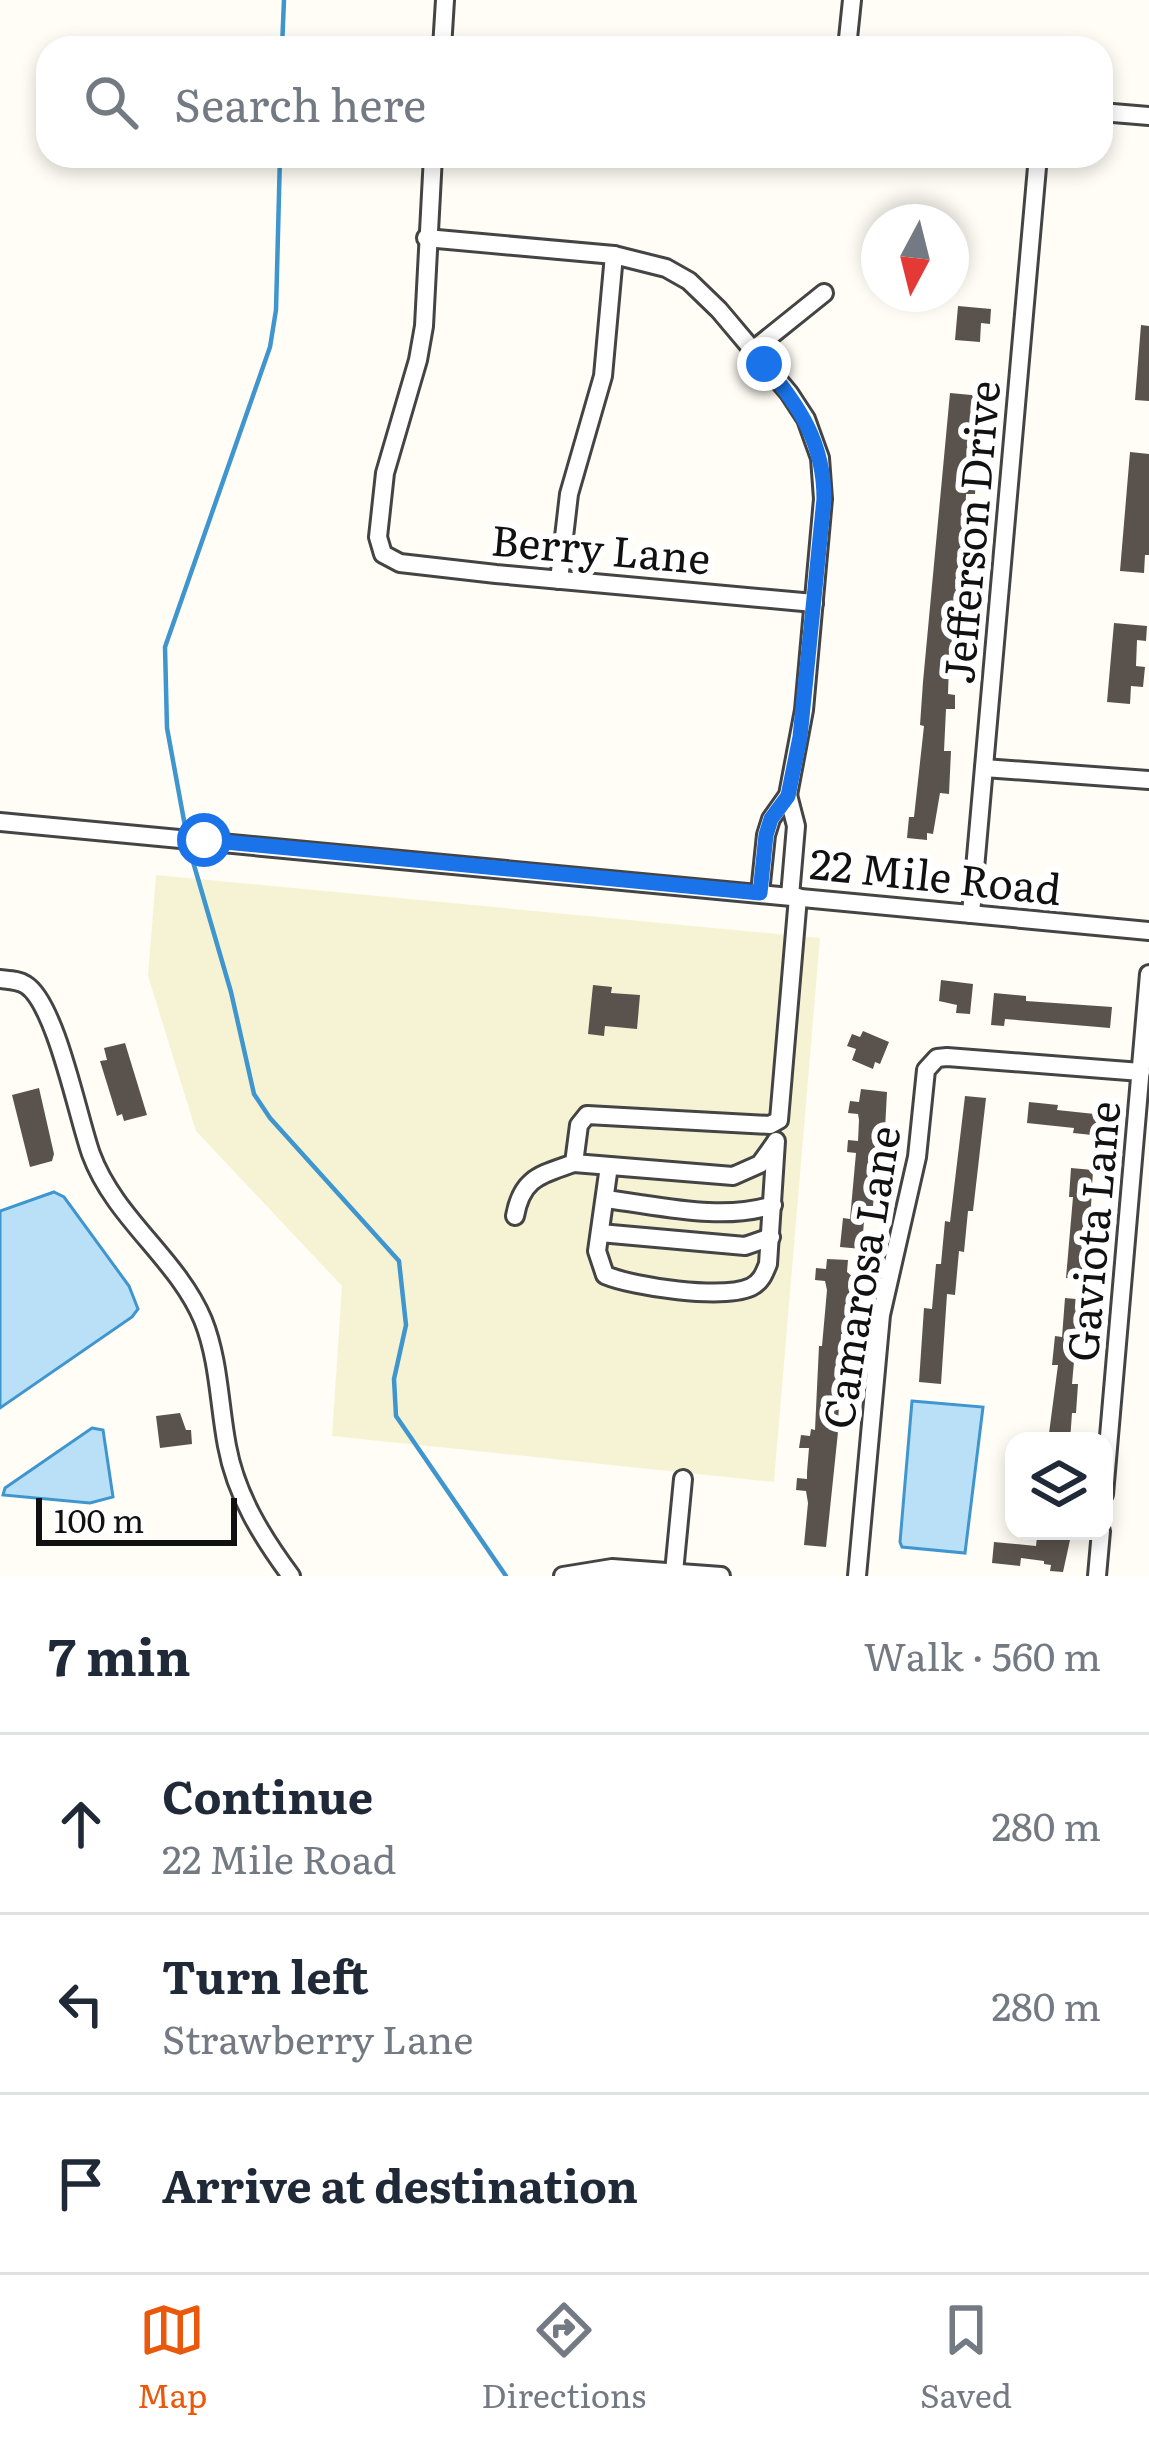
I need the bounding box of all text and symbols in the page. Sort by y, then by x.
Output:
search box [36,36,1113,168]
icon: search [78,69,144,135]
text: Search here [174,69,426,136]
north arrow [861,204,969,312]
route end [737,337,791,391]
street label: Jefferson Drive [925,378,1013,686]
street label: Berry Lane [489,507,713,587]
route start [177,813,231,867]
street label: 22 Mile Road [807,830,1065,918]
street label: Gaviota Lane [1049,1098,1133,1364]
street label: Camarosa Lane [804,1121,914,1433]
map controls [1005,1432,1113,1540]
button: layers [1005,1432,1113,1540]
scale bar [36,1492,237,1545]
text: 100 m [54,1494,144,1543]
text: 7 min [48,1616,191,1692]
text: Walk · 560 m [864,1625,1101,1683]
text: Continue [162,1761,373,1828]
icon: ahead [48,1791,114,1857]
text: 280 m [992,1795,1101,1853]
text: 22 Mile Road [162,1828,396,1886]
text: Turn left [162,1941,369,2008]
icon: left [48,1971,114,2037]
text: 280 m [992,1975,1101,2033]
text: Strawberry Lane [162,2008,473,2066]
text: Arrive at destination [162,2150,638,2217]
icon: arrive [48,2151,114,2217]
tab: Map [137,2297,207,2418]
tab: Directions [481,2297,646,2418]
tab: Saved [920,2297,1012,2418]

